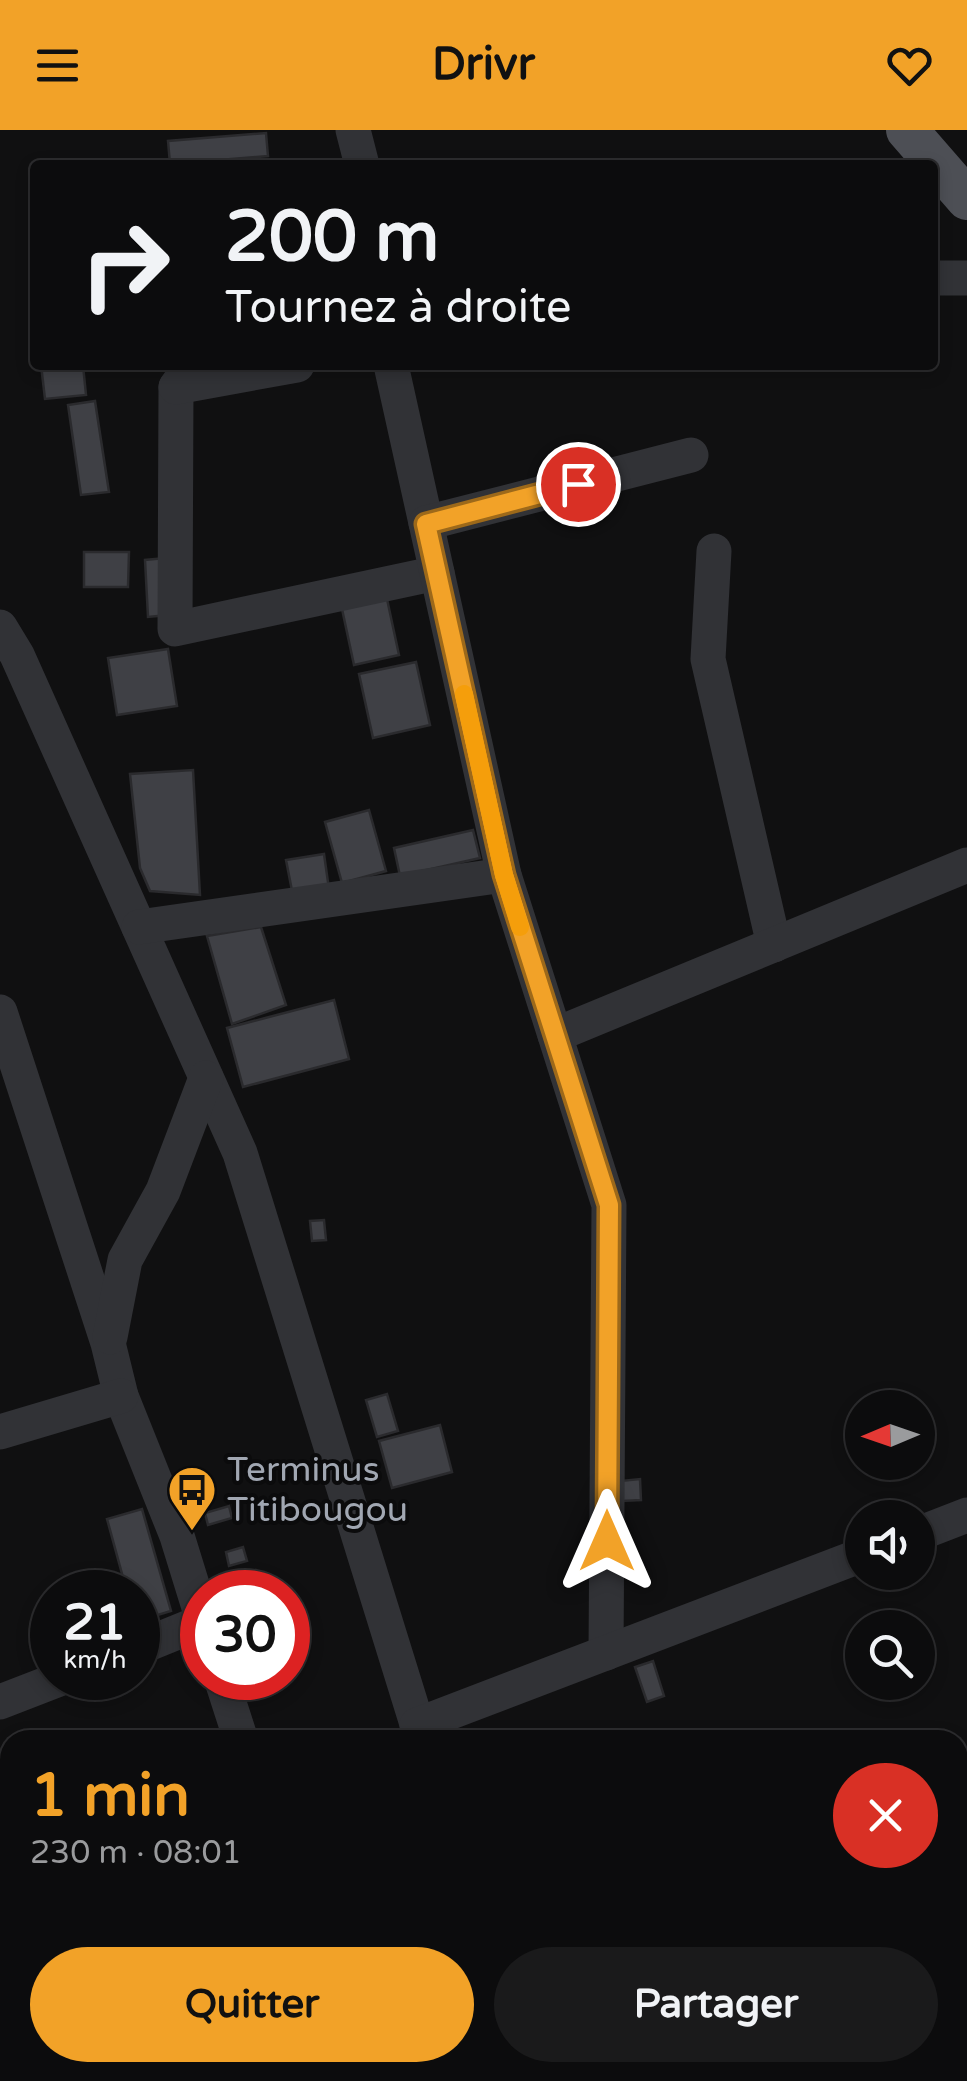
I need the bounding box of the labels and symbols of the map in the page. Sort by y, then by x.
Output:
pin [536,442,621,527]
north arrow [845,1390,935,1480]
place label: Terminus Titibougou [227,1449,408,1531]
bus stop icon: Terminus Titibougou [166,1464,218,1532]
position arrow [555,1489,659,1593]
speed limit sign: 30 [180,1570,310,1700]

